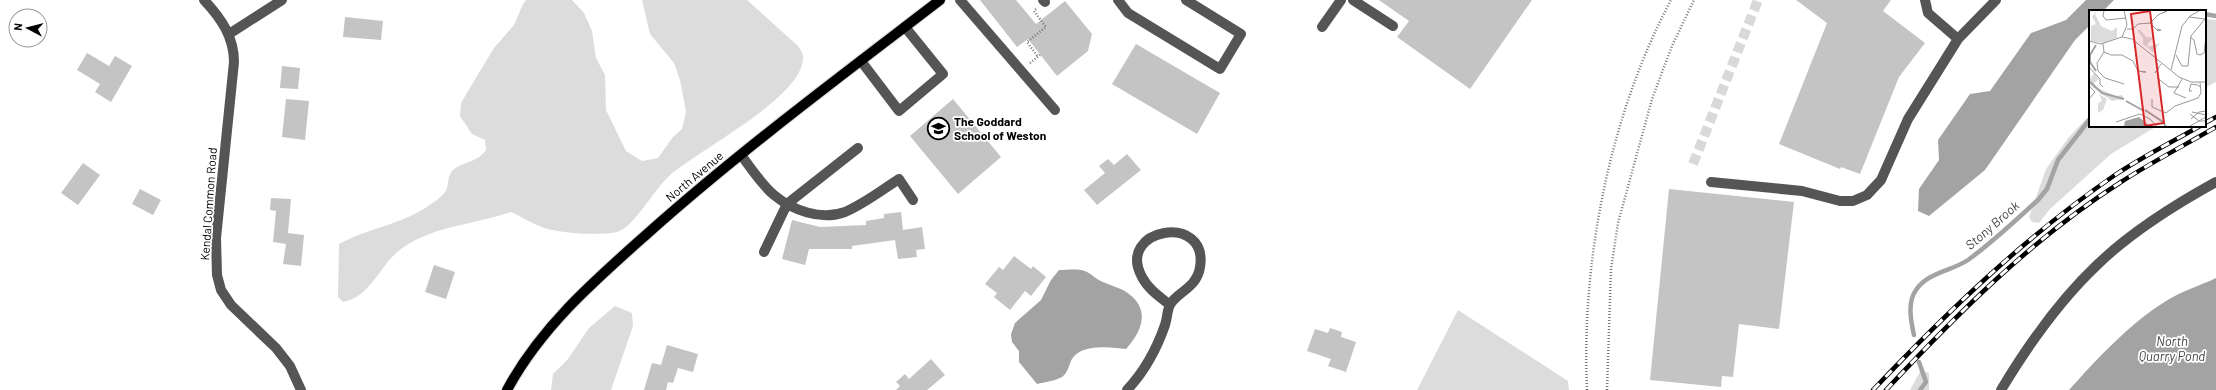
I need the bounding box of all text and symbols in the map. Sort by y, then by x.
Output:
north arrow [8,8,48,48]
inset map [2089,10,2206,127]
text: N [11,22,24,31]
place label: The Goddard School of Weston [954,114,1046,142]
school or university icon: The Goddard School of Weston [925,115,951,141]
street label: Kendal Common Road [197,147,219,261]
street label: North Avenue [662,148,726,204]
water label: Stony Brook [1962,197,2023,253]
water label: North Quarry Pond [2139,333,2205,364]

